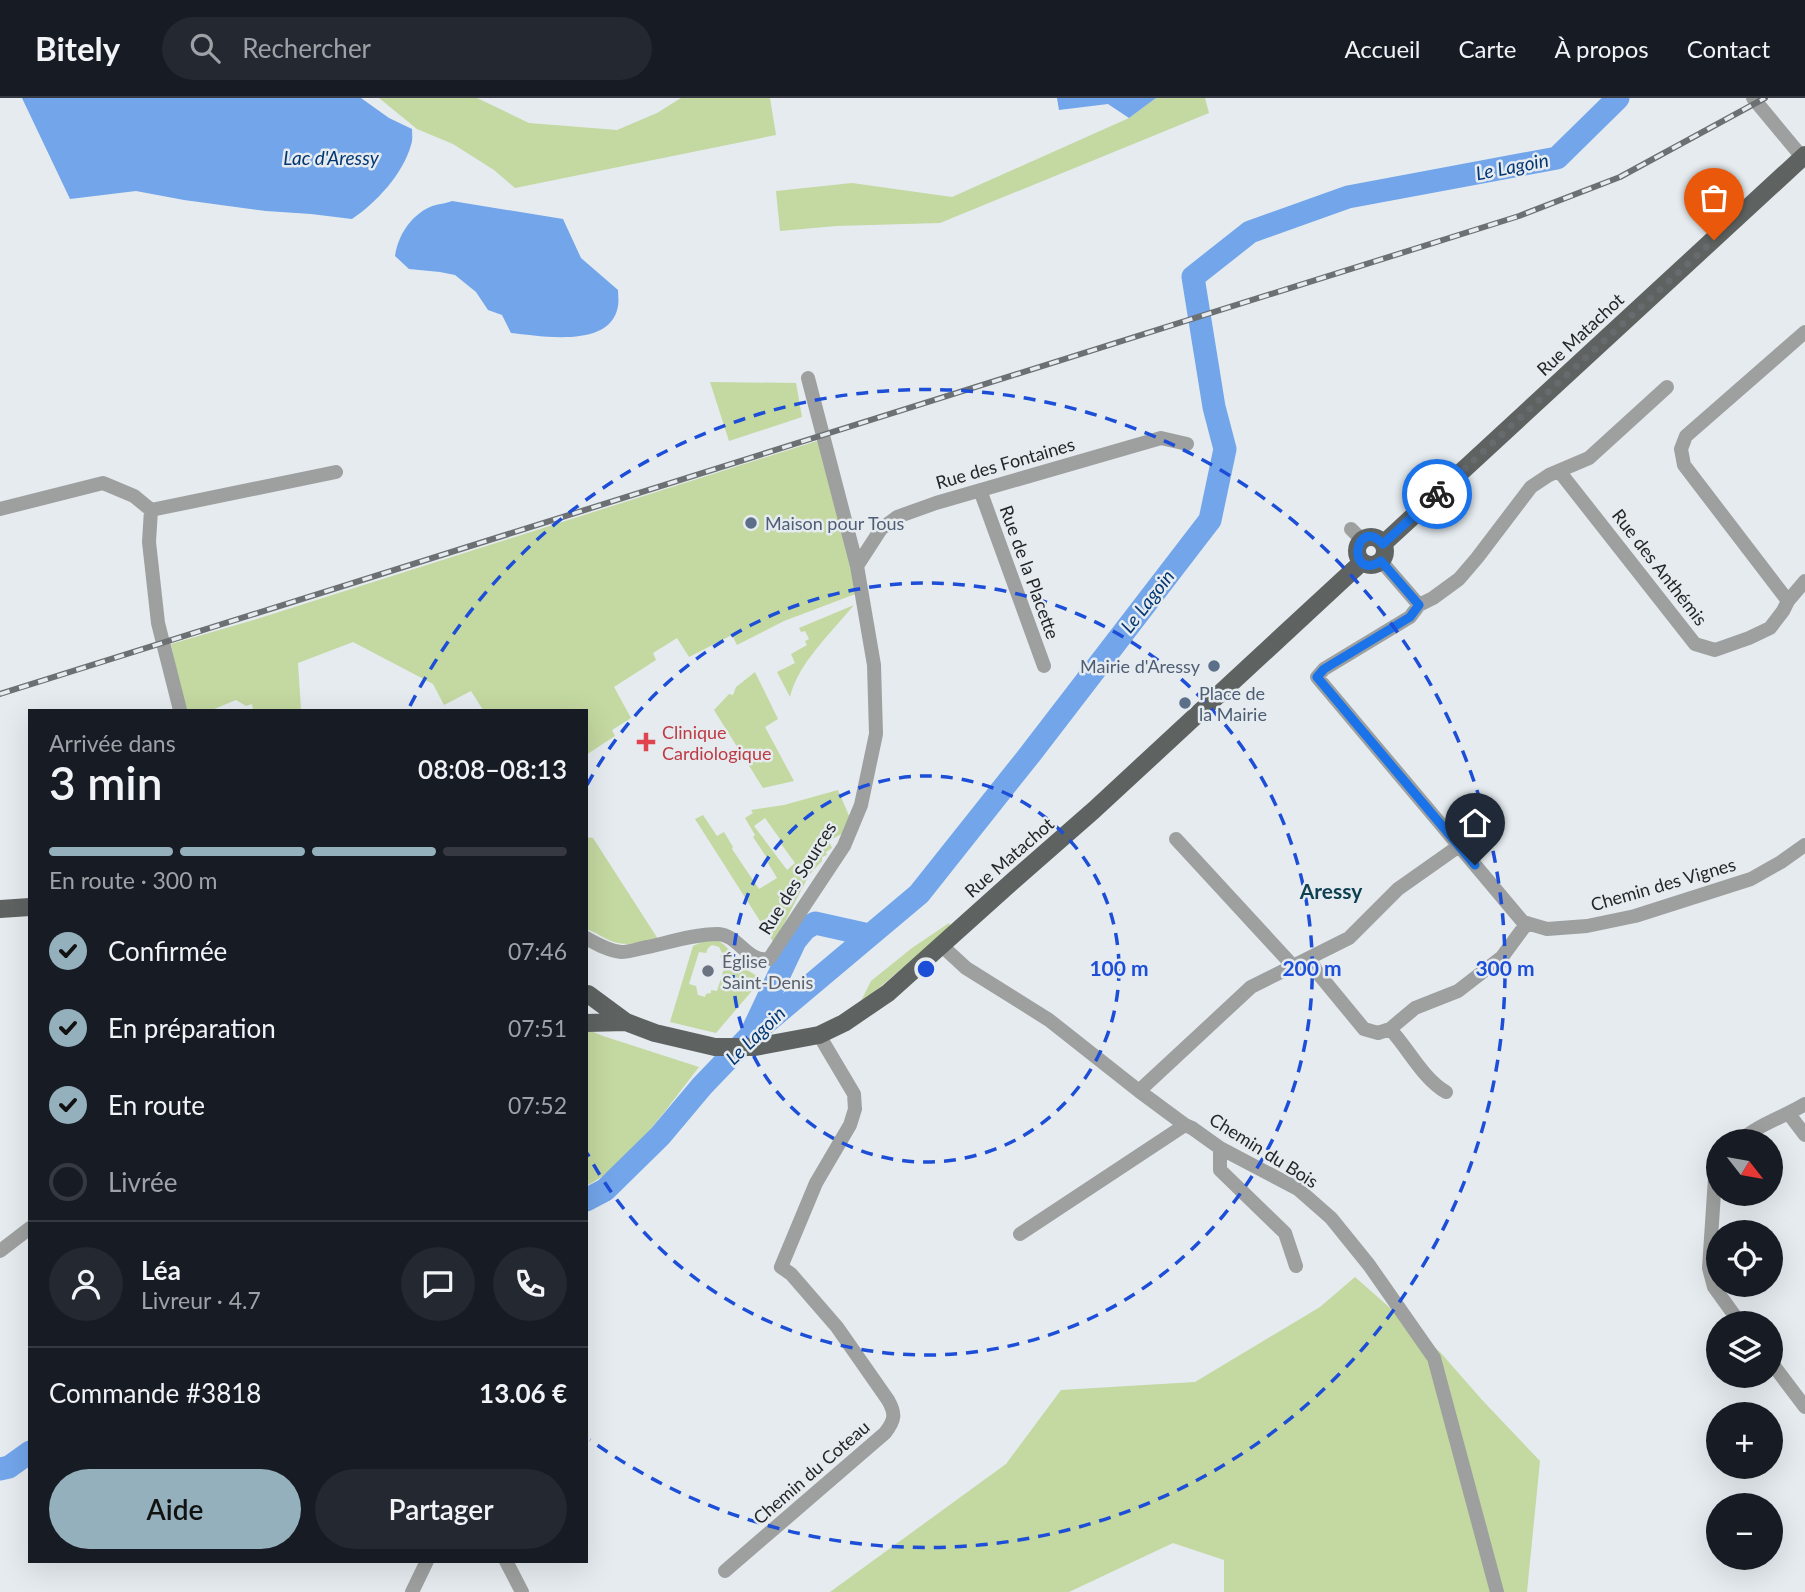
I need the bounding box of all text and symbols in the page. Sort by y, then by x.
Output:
search box [162,17,652,80]
text: Bitely [35,28,120,68]
icon: search [186,29,224,67]
text: Rechercher [242,32,371,64]
text: Accueil [1344,34,1420,63]
text: Carte [1458,34,1516,63]
text: À propos [1554,34,1649,63]
text: Contact [1687,34,1770,63]
water label: Lac d'Aressy [283,146,380,169]
water label: Le Lagoin [1474,148,1550,184]
pin [1684,168,1744,240]
icon: bag [1695,179,1733,217]
street label: Rue Matachot [1532,288,1628,380]
street label: Rue des Fontaines [933,433,1077,493]
courier [1402,459,1472,529]
icon: bike [1418,475,1456,513]
street label: Rue de la Placette [996,502,1064,642]
street label: Rue des Anthémis [1608,505,1712,630]
place label: Maison pour Tous [765,512,905,534]
marker: Maison pour Tous [743,515,759,531]
water label: Le Lagoin [1115,565,1179,637]
place label: Mairie d'Aressy [1080,655,1201,677]
marker: Mairie d'Aressy [1206,658,1222,674]
place label: Place de la Mairie [1199,682,1267,725]
marker: Place de la Mairie [1177,695,1193,711]
place label: Clinique Cardiologique [662,721,772,764]
text: Arrivée dans [49,729,176,757]
marker: Clinique Cardiologique [636,732,656,752]
text: 08:08–08:13 [418,753,567,785]
text: 3 min [49,755,163,810]
pin [1445,793,1505,865]
icon: home [1456,804,1494,842]
street label: Rue Matachot [960,812,1058,902]
street label: Rue des Sources [754,817,841,938]
street label: Chemin des Vignes [1588,853,1738,915]
text: En route · 300 m [49,866,217,894]
district label: Aressy [1299,878,1363,903]
icon: check [49,932,87,970]
text: Confirmée [108,935,227,967]
text: 07:46 [508,937,567,965]
place label: Église Saint-Denis [722,950,813,993]
text: 100 m [1089,955,1149,980]
text: 200 m [1282,955,1342,980]
text: 300 m [1475,955,1535,980]
centre of rings [914,957,938,981]
marker: Église Saint-Denis [700,963,716,979]
water label: Le Lagoin [721,1001,789,1069]
icon: check [49,1009,87,1047]
text: En préparation [108,1012,276,1044]
text: 07:51 [508,1014,567,1042]
icon: check [49,1086,87,1124]
text: En route [108,1089,205,1121]
text: 07:52 [508,1091,567,1119]
street label: Chemin du Bois [1206,1108,1323,1192]
north arrow [1706,1129,1783,1206]
map controls [1706,1129,1783,1570]
text: Livrée [108,1166,177,1198]
button: locate [1706,1220,1783,1297]
button: person [49,1247,123,1321]
button: chat [401,1247,475,1321]
button: phone [493,1247,567,1321]
text: Léa [141,1254,181,1286]
text: Livreur · 4.7 [141,1286,261,1314]
button: layers [1706,1311,1783,1388]
text: Commande #3818 [49,1377,261,1409]
text: 13.06 € [479,1377,567,1409]
button: + [1706,1402,1783,1479]
street label: Chemin du Coteau [748,1416,874,1528]
button: Aide [49,1469,301,1549]
button: Partager [315,1469,567,1549]
button: − [1706,1493,1783,1570]

